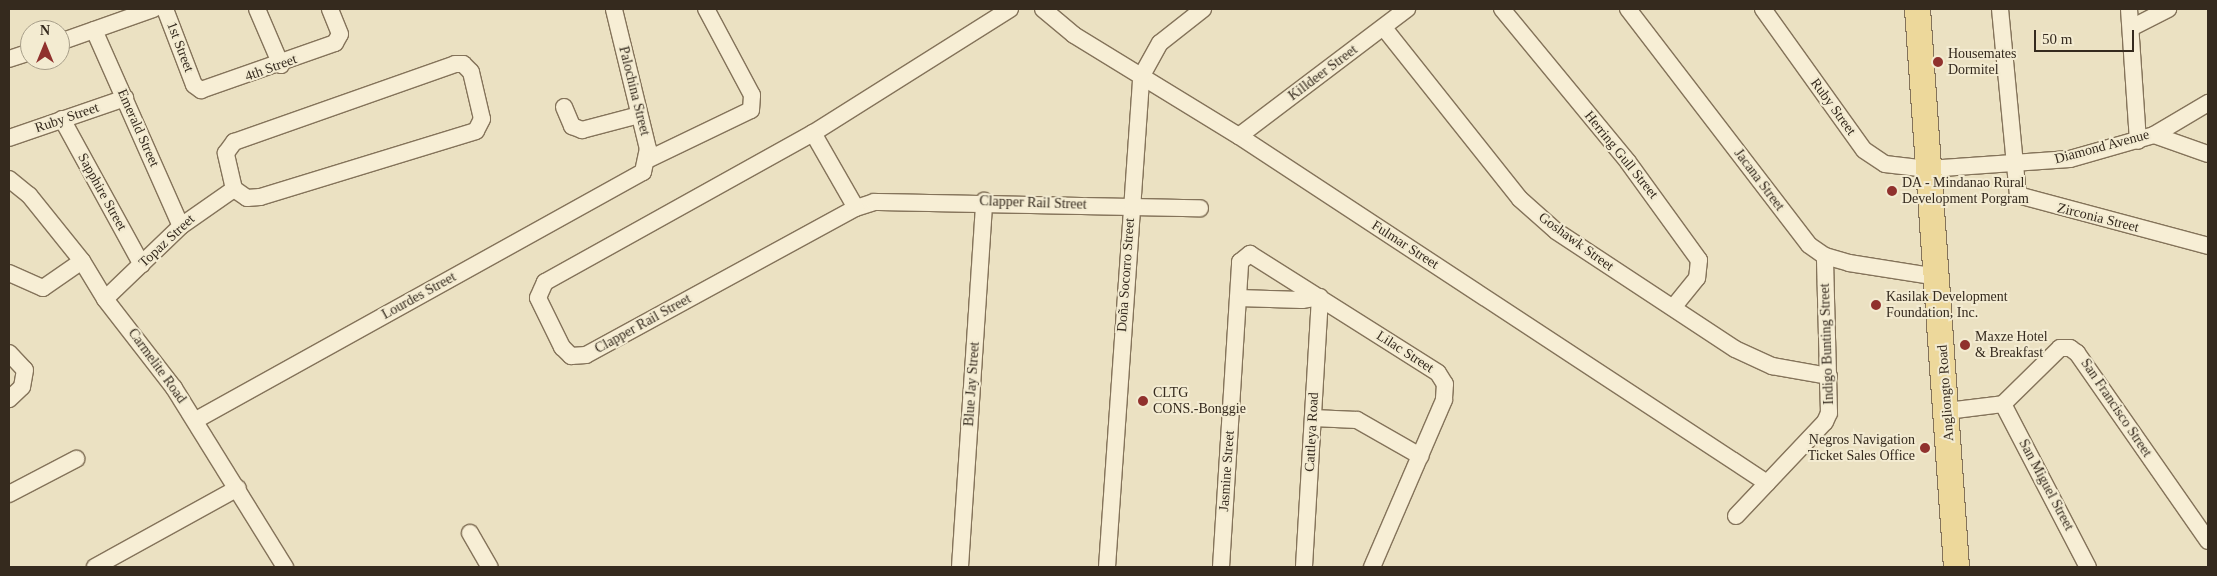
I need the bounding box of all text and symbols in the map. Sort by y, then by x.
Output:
street label: 1st Street [163,19,197,75]
north arrow [20,20,70,70]
scale bar [2037,20,2137,52]
text: N [40,23,50,38]
text: 50 m [2042,31,2072,47]
street label: Killdeer Street [1285,42,1361,104]
street label: Palochina Street [615,45,653,137]
place label: Housemates Dormitel [1948,46,2016,78]
street label: 4th Street [243,51,299,85]
marker: Housemates Dormitel [1932,56,1944,68]
street label: Ruby Street [1807,75,1859,139]
street label: Emerald Street [113,86,163,170]
street label: Ruby Street [33,99,101,137]
street label: Herring Gull Street [1580,108,1662,202]
street label: Diamond Avenue [2052,126,2152,168]
street label: Jacana Street [1730,146,1788,214]
street label: Sapphire Street [74,150,130,234]
place label: DA - Mindanao Rural Development Porgram [1902,175,2029,208]
marker: DA - Mindanao Rural Development Porgram [1886,185,1898,197]
street label: Clapper Rail Street [979,193,1087,213]
street label: Zirconia Street [2055,200,2141,236]
street label: Goshawk Street [1535,209,1617,275]
street label: Topaz Street [136,211,198,271]
street label: Doña Socorro Street [1114,217,1138,333]
street label: Fulmar Street [1368,217,1442,273]
street label: Lourdes Street [379,269,459,323]
street label: Indigo Bunting Street [1816,283,1838,405]
place label: Kasilak Development Foundation, Inc. [1886,289,2008,322]
street label: Clapper Rail Street [592,291,694,357]
marker: Kasilak Development Foundation, Inc. [1870,299,1882,311]
street label: Carmelite Road [124,325,190,407]
street label: Lilac Street [1373,327,1437,377]
place label: Maxze Hotel & Breakfast [1975,329,2048,362]
marker: Maxze Hotel & Breakfast [1959,339,1971,351]
street label: Blue Jay Street [961,341,983,427]
street label: Angliongto Road [1934,344,1958,442]
street label: San Francisco Street [2077,356,2155,460]
place label: CLTG CONS.-Bonggie [1153,385,1246,418]
street label: Cattleya Road [1302,392,1322,472]
marker: CLTG CONS.-Bonggie [1137,395,1149,407]
street label: Jasmine Street [1216,430,1238,512]
place label: Negros Navigation Ticket Sales Office [1808,432,1915,464]
street label: San Miguel Street [2015,436,2077,534]
marker: Negros Navigation Ticket Sales Office [1919,442,1931,454]

